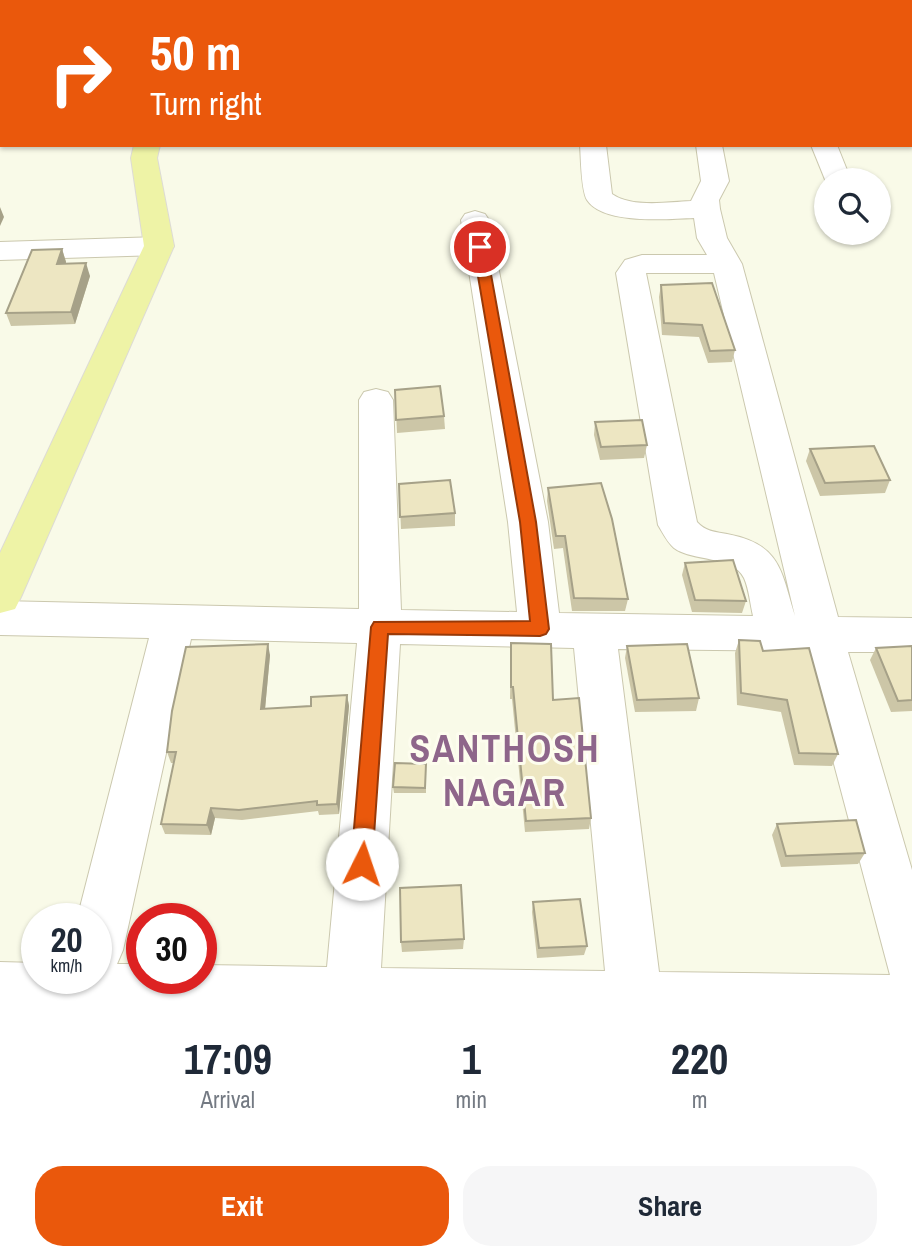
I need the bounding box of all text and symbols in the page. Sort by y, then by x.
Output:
text: 50 m [150,19,242,85]
icon: right [35,28,126,119]
text: Turn right [150,82,262,125]
map controls [814,168,891,245]
button: search [814,168,891,245]
pin [450,217,510,277]
icon: arrive [461,228,499,266]
district label: SANTHOSH NAGAR [410,723,600,818]
position arrow [325,827,399,901]
speed limit sign: 30 [126,903,217,994]
text: 20 [51,916,82,963]
text: km/h [51,953,83,978]
text: 17:09 [184,1031,272,1087]
text: 1 [462,1031,481,1087]
text: 220 [671,1031,728,1087]
text: Arrival [201,1084,255,1115]
text: min [456,1084,487,1115]
text: m [692,1084,707,1115]
button: Exit [35,1166,449,1246]
button: Share [463,1166,877,1246]

